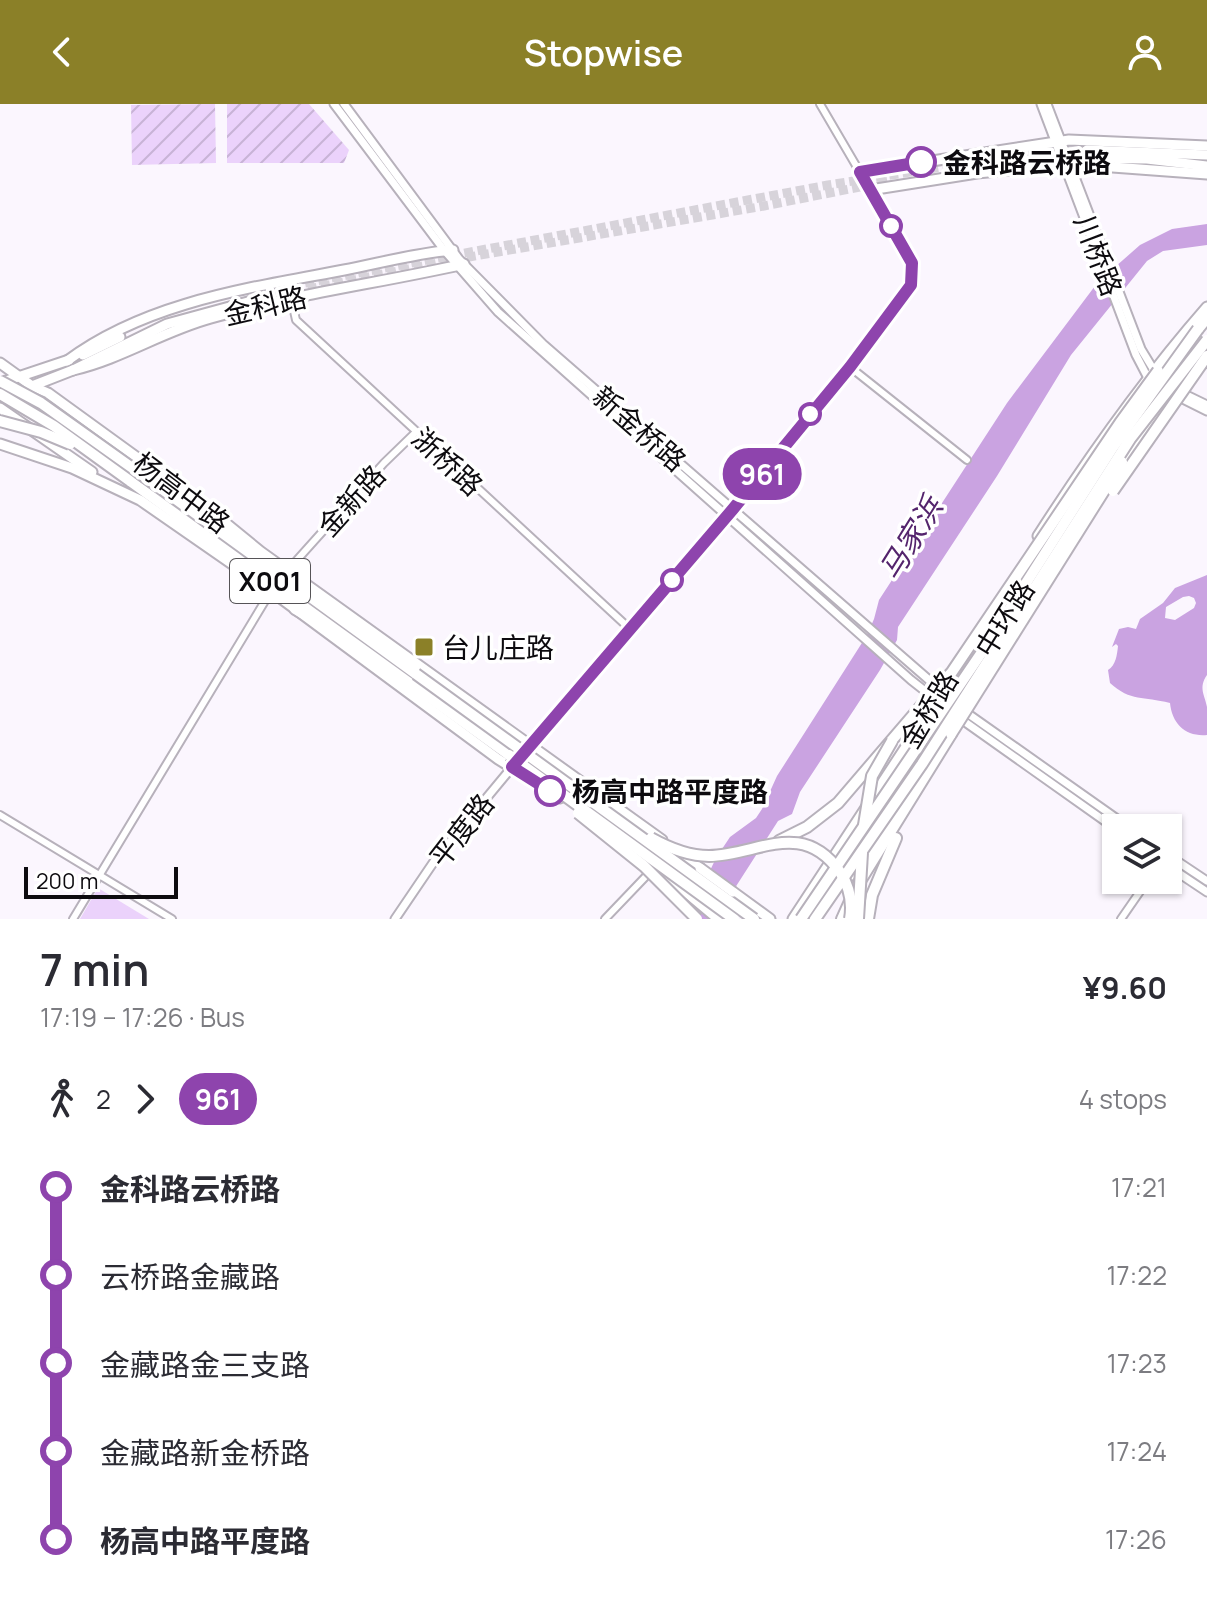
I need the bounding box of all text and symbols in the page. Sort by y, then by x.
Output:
text: Stopwise [524,28,683,77]
icon: back [40,30,84,74]
icon: person [1123,30,1167,74]
place label: 金科路云桥路 [943,143,1111,181]
marker: 金科路云桥路 [906,147,936,177]
street label: 川桥路 [1066,209,1132,301]
unlabelled marker [880,215,902,237]
street label: 金科路 [220,277,310,333]
street label: 新金桥路 [585,377,695,479]
unlabelled marker [799,403,821,425]
street label: 浙桥路 [404,418,492,504]
street label: 杨高中路 [126,443,238,541]
line badge: 961 [716,448,808,500]
text: 961 [739,455,785,493]
street label: 金新路 [309,456,393,544]
water label: 马家浜 [869,486,953,587]
road number: X001 [230,559,310,603]
unlabelled marker [661,569,683,591]
street label: 中环路 [966,572,1042,664]
place label: 台儿庄路 [442,628,554,666]
marker: 台儿庄路 [413,636,435,658]
street label: 金桥路 [890,663,966,755]
place label: 杨高中路平度路 [572,772,768,810]
marker: 杨高中路平度路 [535,776,565,806]
street label: 平度路 [420,785,502,875]
map controls [1102,814,1182,894]
button: layers [1102,814,1182,894]
scale bar [24,863,178,899]
text: 200 m [36,866,98,896]
text: 7 min [40,939,149,999]
text: ¥9.60 [1083,967,1167,1008]
text: 17:19 – 17:26 · Bus [40,999,245,1035]
icon: walk [40,1077,84,1121]
icon: forward [123,1077,167,1121]
text: 961 [195,1080,241,1118]
text: 2 [96,1081,111,1117]
text: 4 stops [1079,1081,1167,1117]
text: 金科路云桥路 [100,1168,280,1209]
text: 17:21 [1111,1169,1167,1205]
text: 云桥路金藏路 [100,1256,280,1297]
text: 17:22 [1106,1257,1167,1293]
text: 金藏路金三支路 [100,1344,310,1385]
text: 17:23 [1107,1345,1167,1381]
text: 金藏路新金桥路 [100,1432,310,1473]
text: 17:24 [1106,1433,1167,1469]
text: 杨高中路平度路 [100,1520,310,1561]
text: 17:26 [1105,1521,1167,1557]

